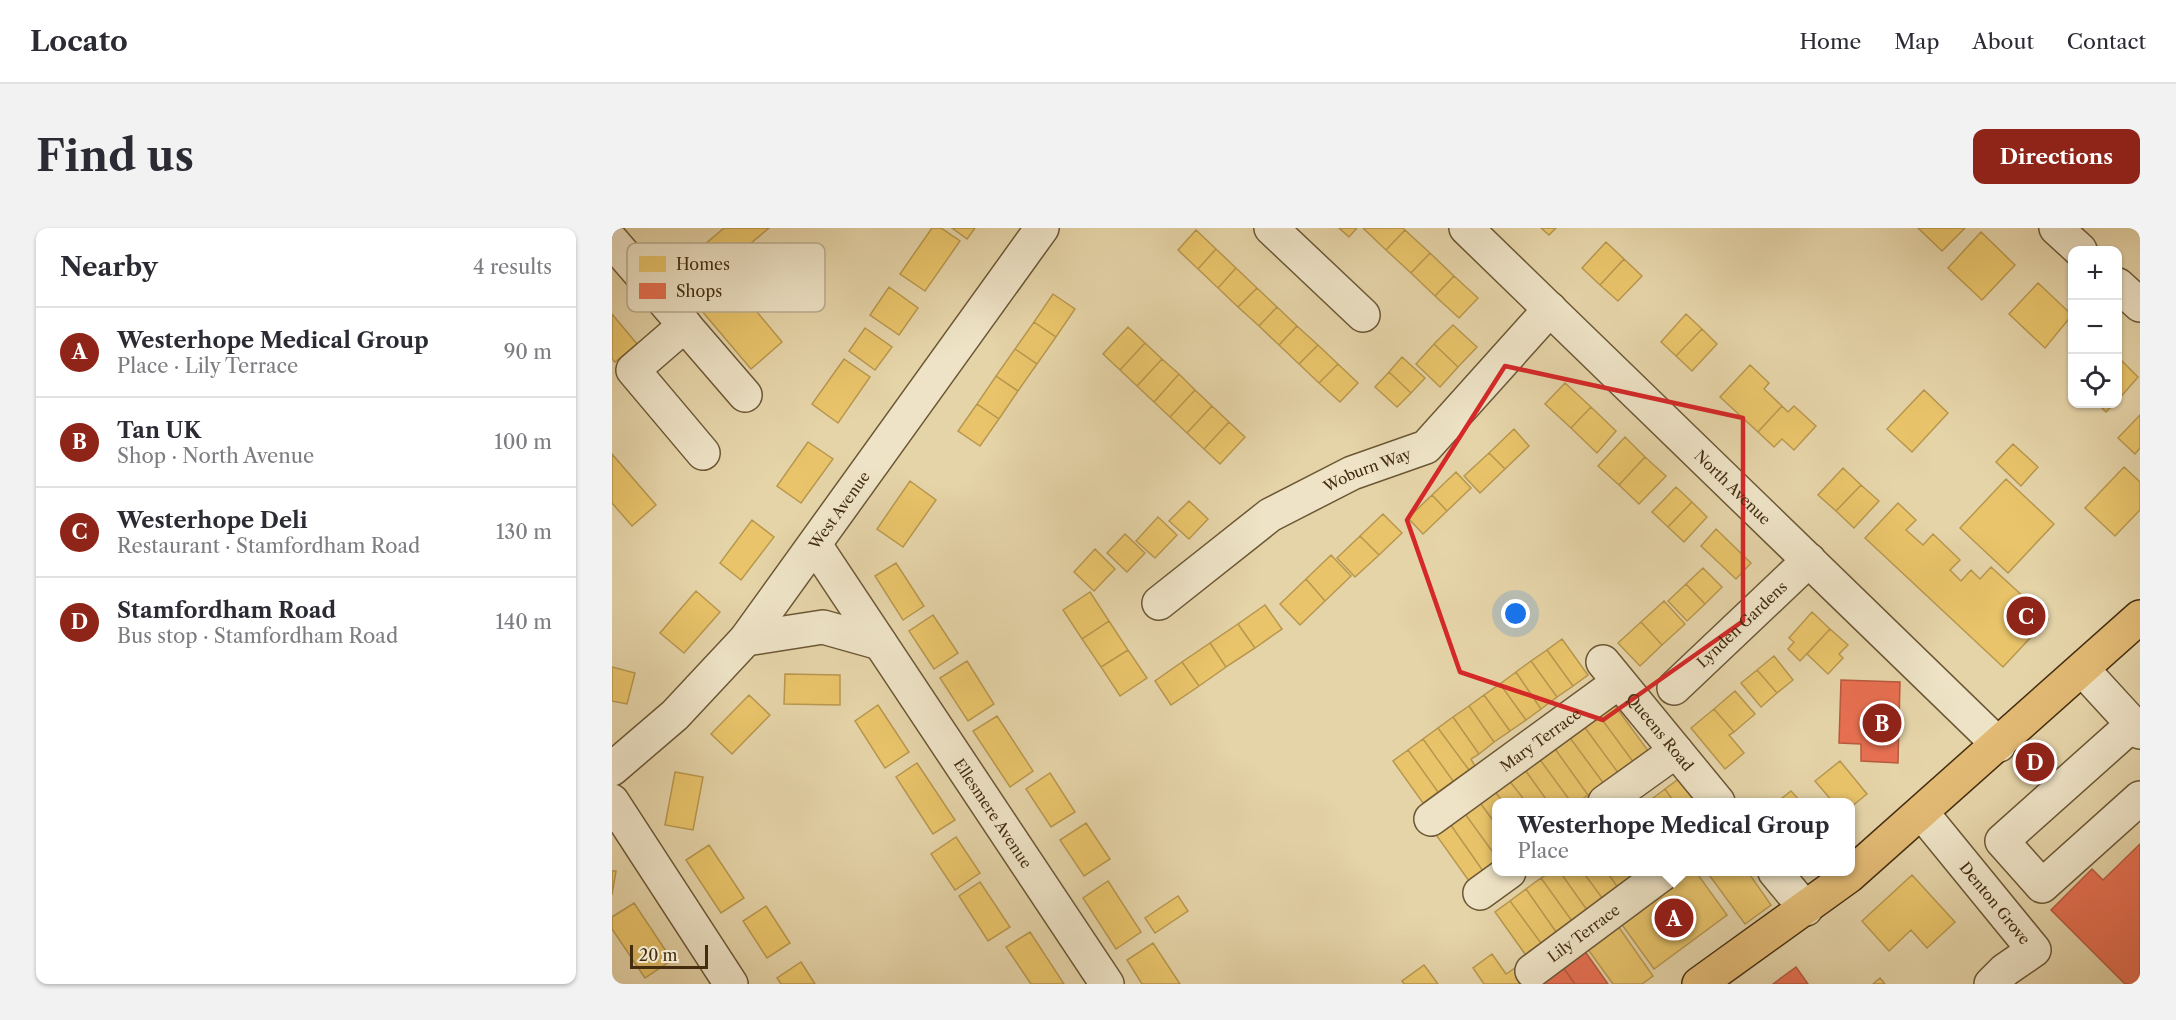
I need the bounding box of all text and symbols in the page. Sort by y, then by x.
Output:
text: Locato [30,24,128,58]
text: Home [1800,29,1861,54]
text: Map [1894,29,1939,54]
text: About [1972,29,2034,54]
text: Contact [2067,29,2146,54]
button: Directions [1973,129,2140,184]
text: Find us [36,130,194,182]
legend [627,243,825,312]
map controls [2068,246,2122,408]
button: + [2068,246,2122,300]
text: Nearby [60,251,158,283]
text: Homes [676,254,730,274]
text: 4 results [473,255,552,279]
text: Shops [676,281,722,301]
button: − [2068,300,2122,354]
text: Westerhope Medical Group [117,327,429,354]
text: A [72,340,87,364]
text: 90 m [504,340,552,364]
text: Place · Lily Terrace [117,354,298,378]
button: locate [2068,354,2122,408]
text: Tan UK [117,417,201,444]
text: B [72,430,87,454]
text: 100 m [494,430,552,454]
street label: Woburn Way [1319,443,1414,496]
text: Shop · North Avenue [117,444,314,468]
street label: North Avenue [1691,446,1775,528]
street label: West Avenue [804,467,874,554]
text: Westerhope Deli [117,507,308,534]
text: C [71,520,88,544]
text: 130 m [496,520,552,544]
text: Restaurant · Stamfordham Road [117,534,420,558]
street label: Lynden Gardens [1692,577,1791,671]
pin: C [2006,594,2046,638]
text: Stamfordham Road [117,597,336,624]
your location [1501,599,1530,628]
text: D [71,610,88,634]
text: 140 m [495,610,552,634]
text: Bus stop · Stamfordham Road [117,624,398,648]
street label: Queens Road [1622,689,1698,775]
pin: B [1862,700,1902,746]
street label: Mary Terrace [1496,704,1584,775]
pin: D [2016,740,2054,784]
street label: Ellesmere Avenue [950,755,1037,872]
popup [1492,798,1855,876]
text: Westerhope Medical Group [1518,812,1829,839]
text: Place [1518,839,1569,863]
street label: Denton Grove [1956,858,2035,948]
pin: A [1654,896,1694,940]
street label: Lily Terrace [1543,900,1623,966]
scale bar [630,942,708,970]
text: 20 m [639,945,678,965]

